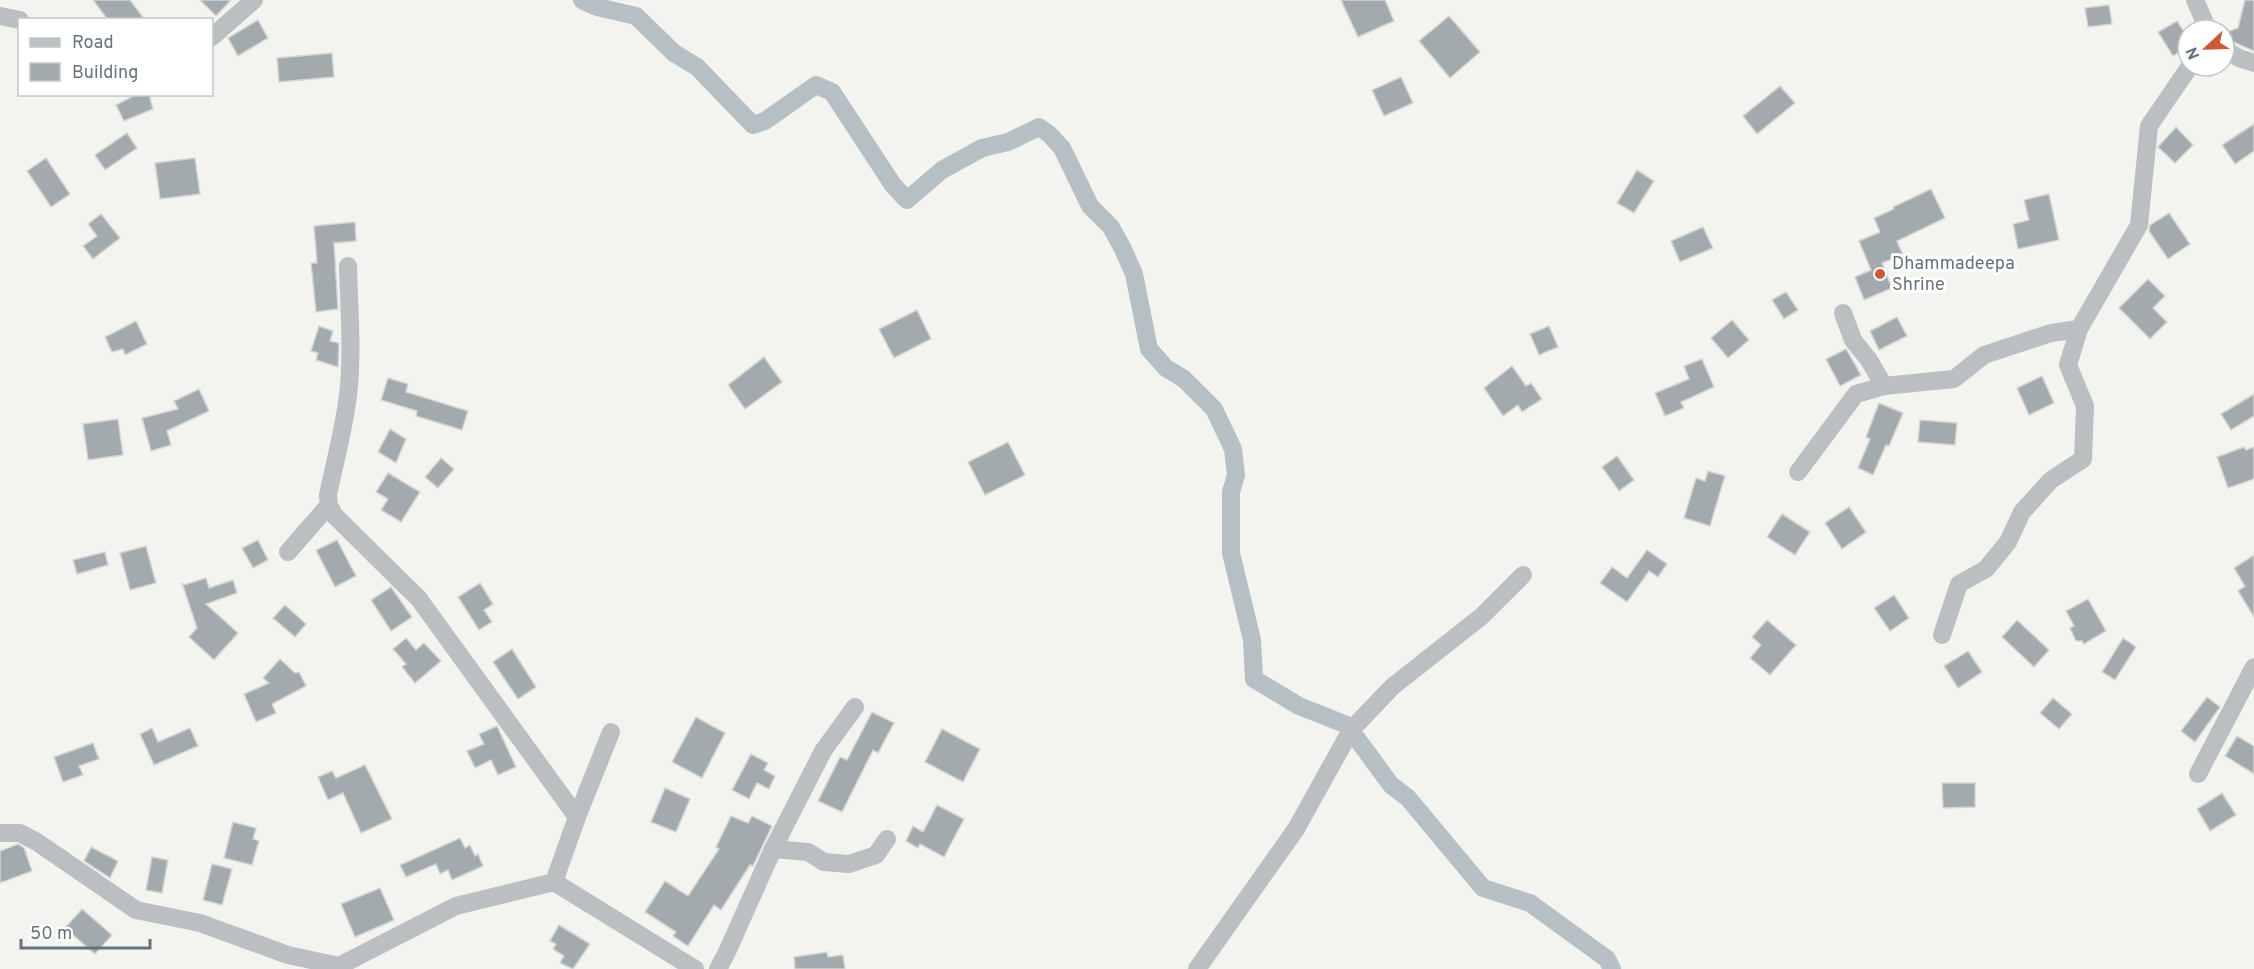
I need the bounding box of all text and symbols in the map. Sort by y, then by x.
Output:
legend [18,18,213,96]
north arrow [2176,18,2236,78]
text: Road [72,32,114,55]
text: N [2183,44,2205,62]
text: Building [72,62,138,85]
place label: Dhammadeepa Shrine [1892,253,2015,297]
marker: Dhammadeepa Shrine [1873,267,1887,281]
scale bar [21,912,150,950]
text: 50 m [30,923,72,946]

